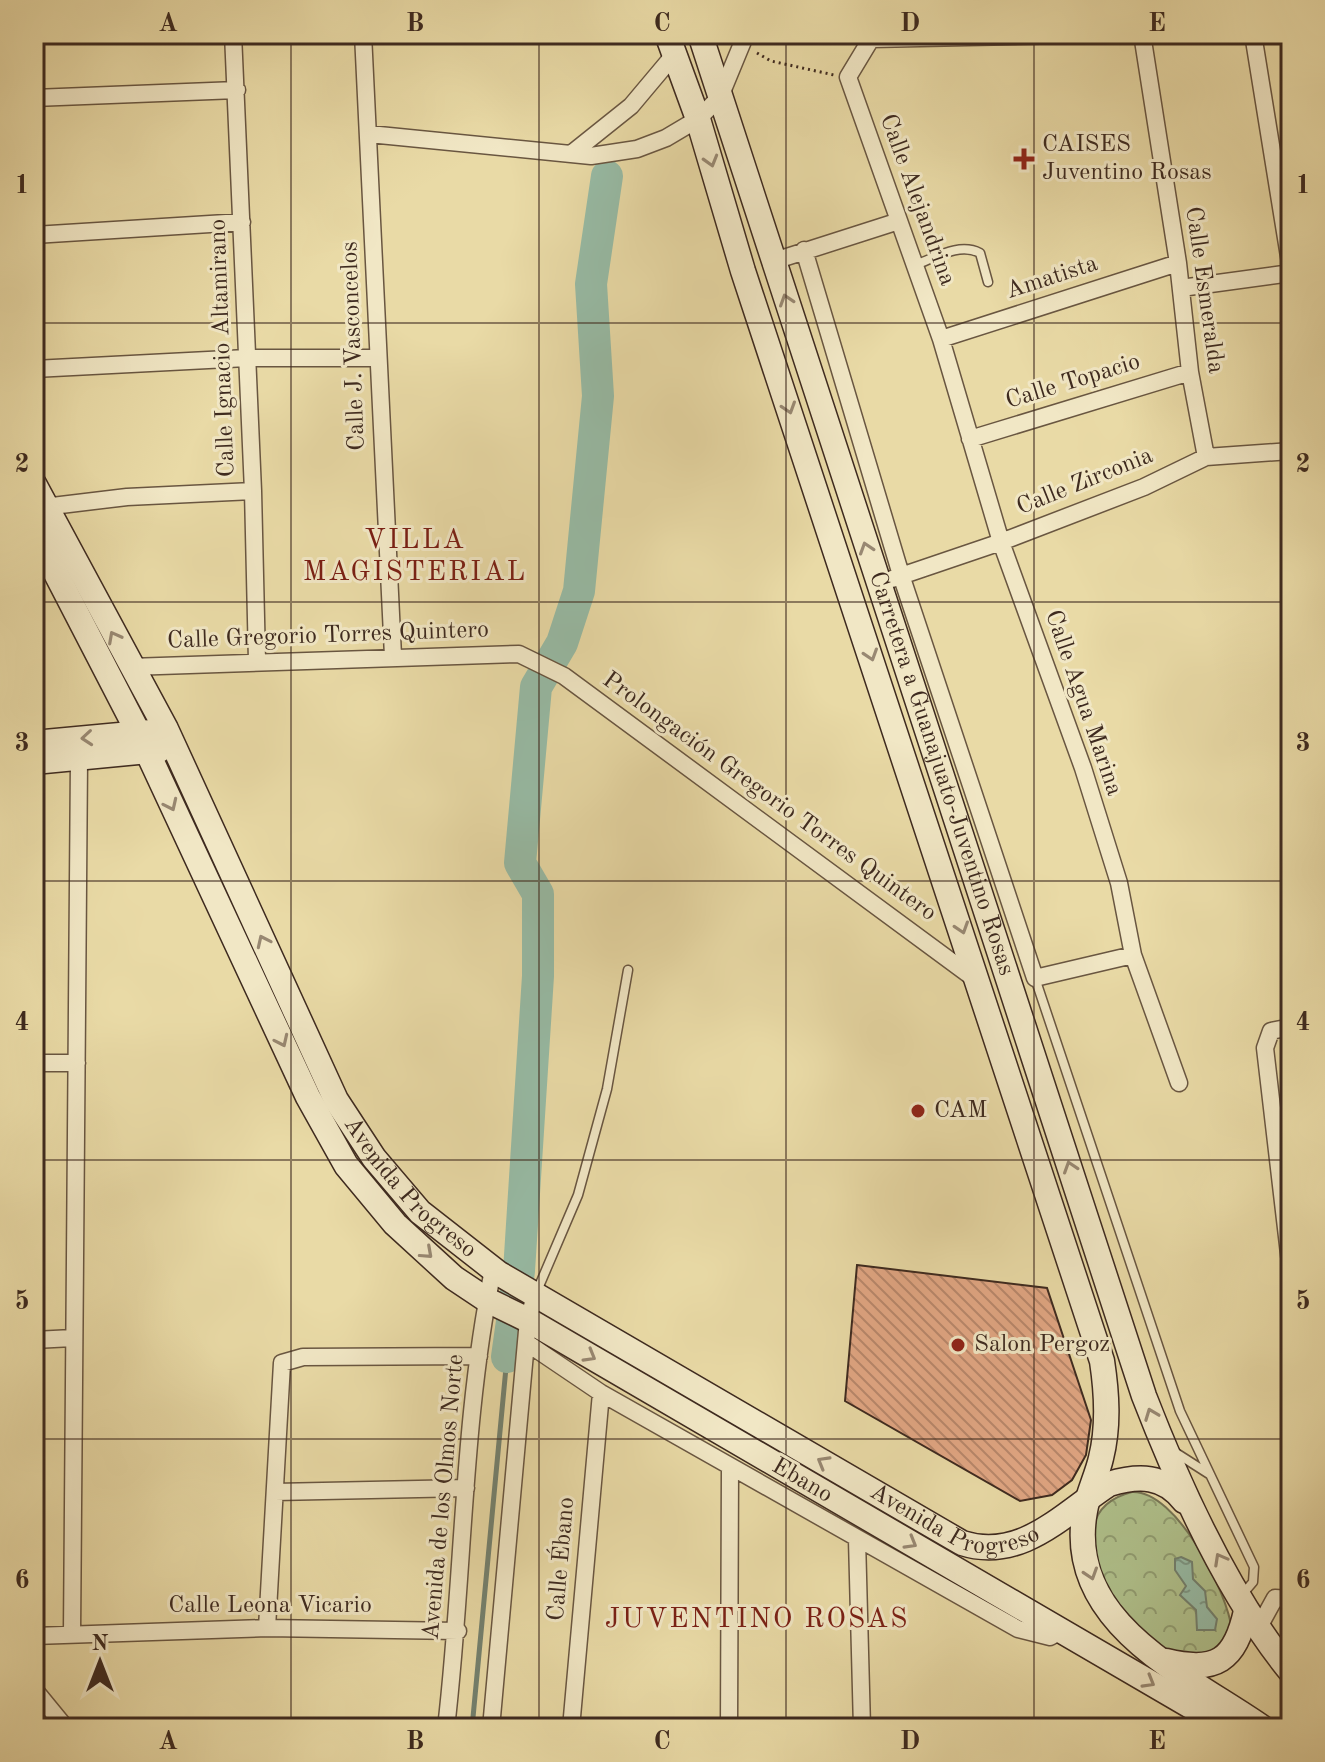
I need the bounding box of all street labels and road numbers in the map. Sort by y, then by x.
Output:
street label: Calle Alejandrina [875,111,959,289]
street label: Calle Esmeralda [1180,205,1228,375]
street label: Calle Ignacio Altamirano [206,218,240,478]
street label: Calle J. Vasconcelos [338,241,370,451]
street label: Amatista [1003,252,1101,304]
street label: Calle Topacio [1003,350,1143,414]
street label: Calle Zirconia [1014,444,1157,520]
street label: Carretera a Guanajuato-Juventino Rosas [864,569,1018,979]
street label: Calle Agua Marina [1040,607,1126,799]
street label: Calle Gregorio Torres Quintero [167,618,489,654]
street label: Prolongación Gregorio Torres Quintero [598,668,940,926]
street label: Avenida Progreso [339,1113,481,1263]
street label: Avenida de los Olmos Norte [420,1353,468,1641]
street label: Ebano [768,1454,836,1508]
street label: Avenida Progreso [865,1480,1044,1559]
street label: Calle Ébano [541,1496,579,1622]
street label: Calle Leona Vicario [168,1594,372,1618]

